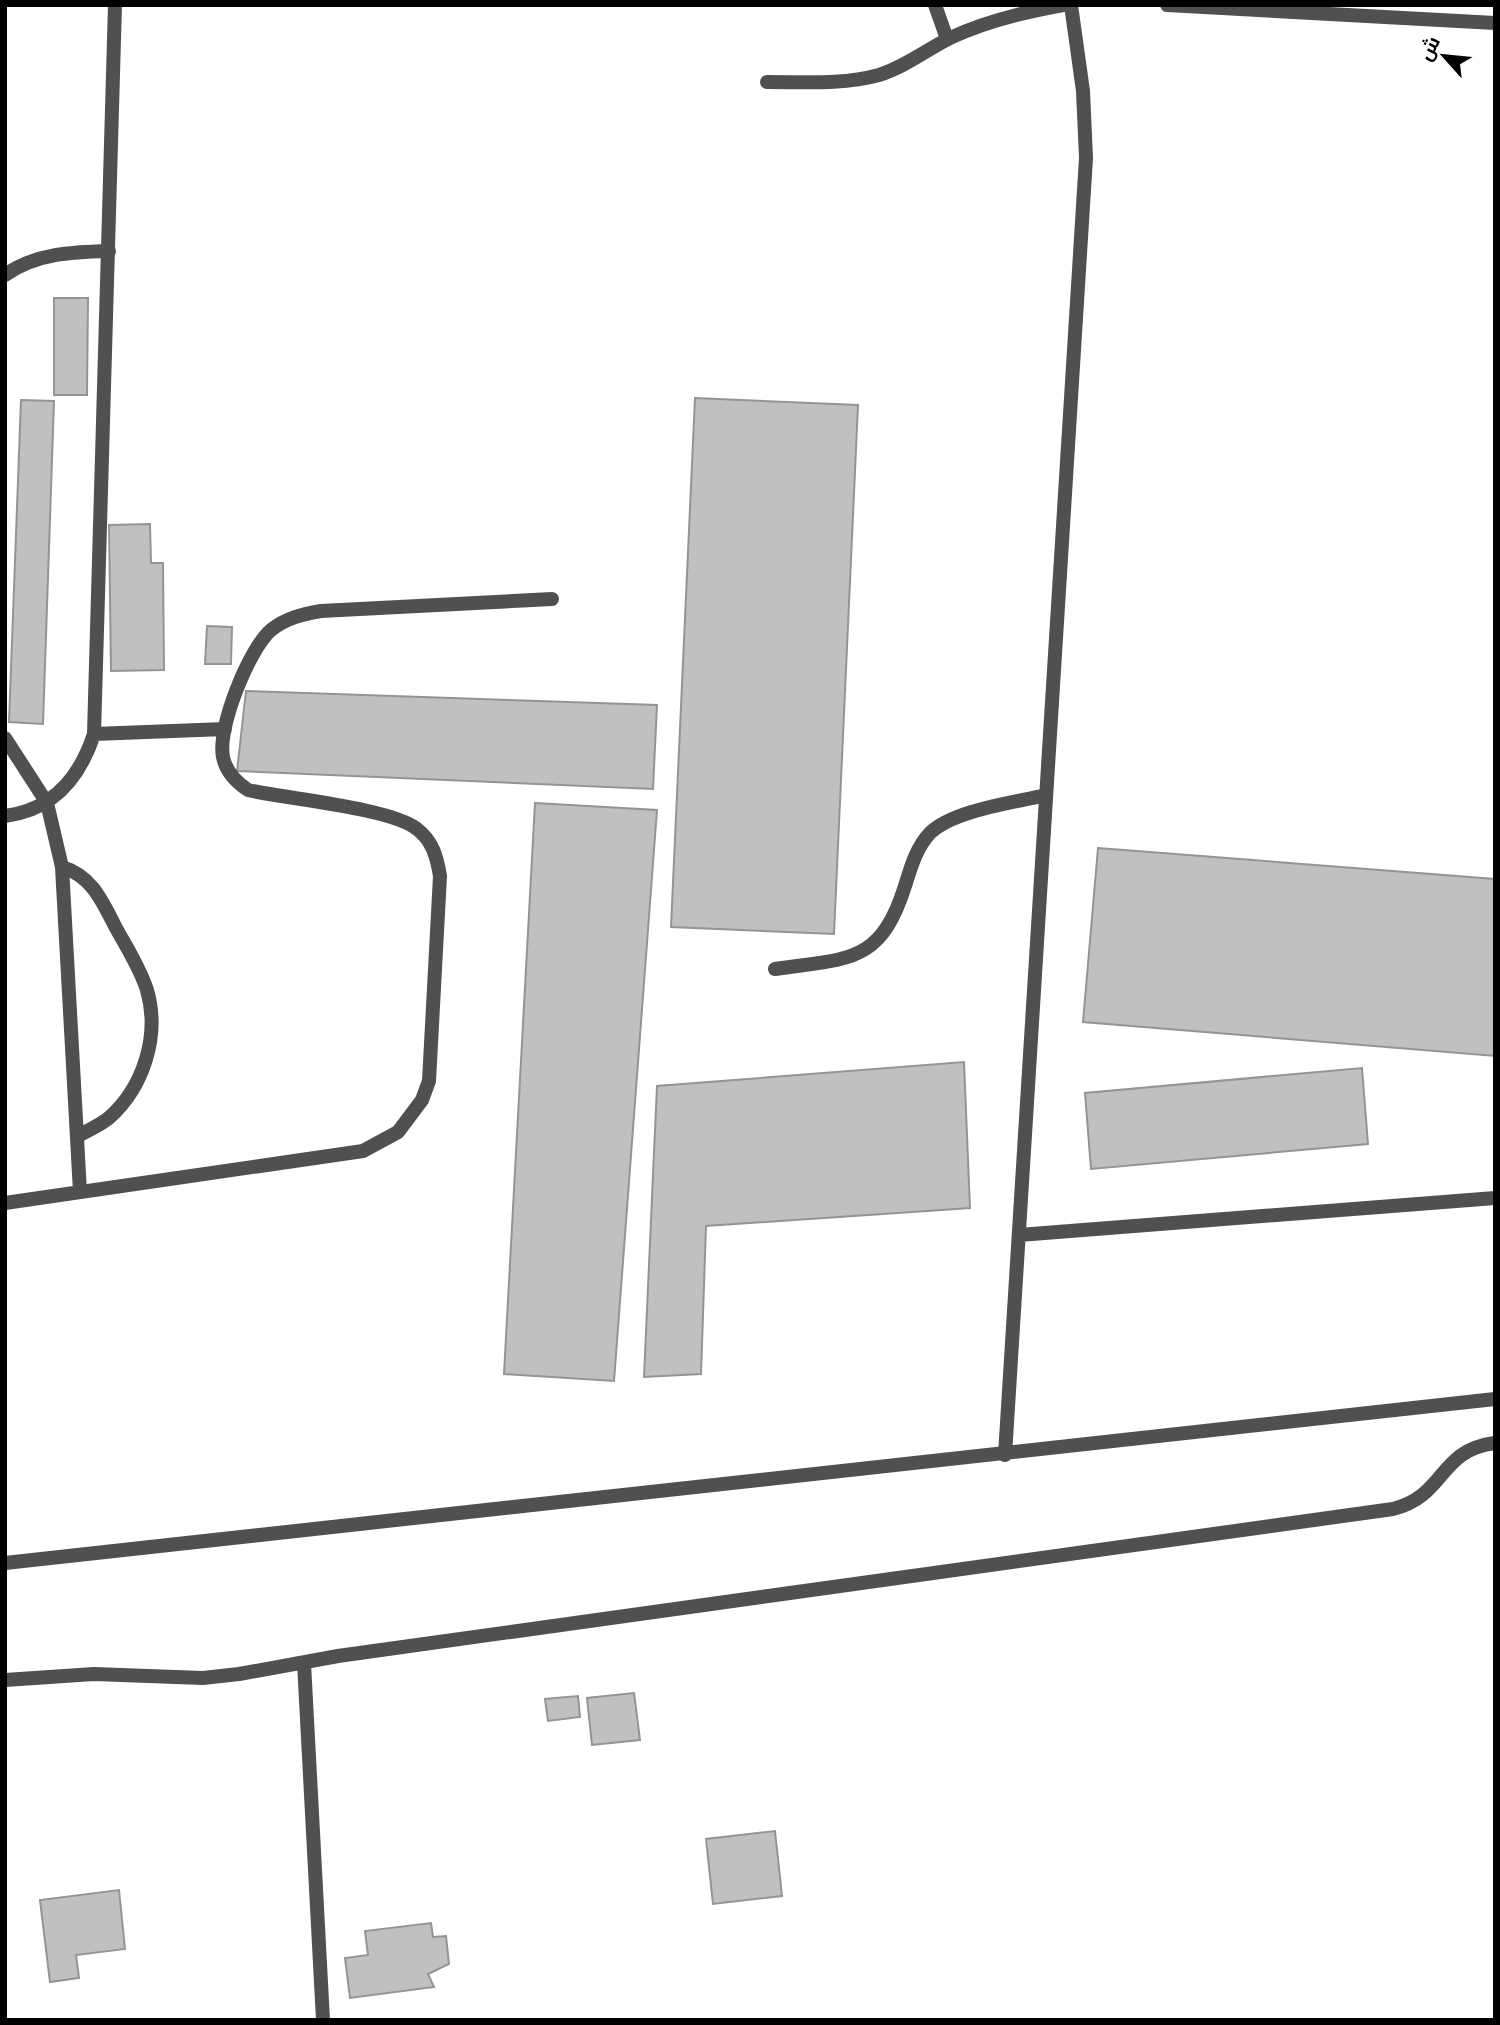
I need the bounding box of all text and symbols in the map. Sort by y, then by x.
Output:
north arrow [1409,21,1479,91]
text: ش [1414,32,1446,65]

